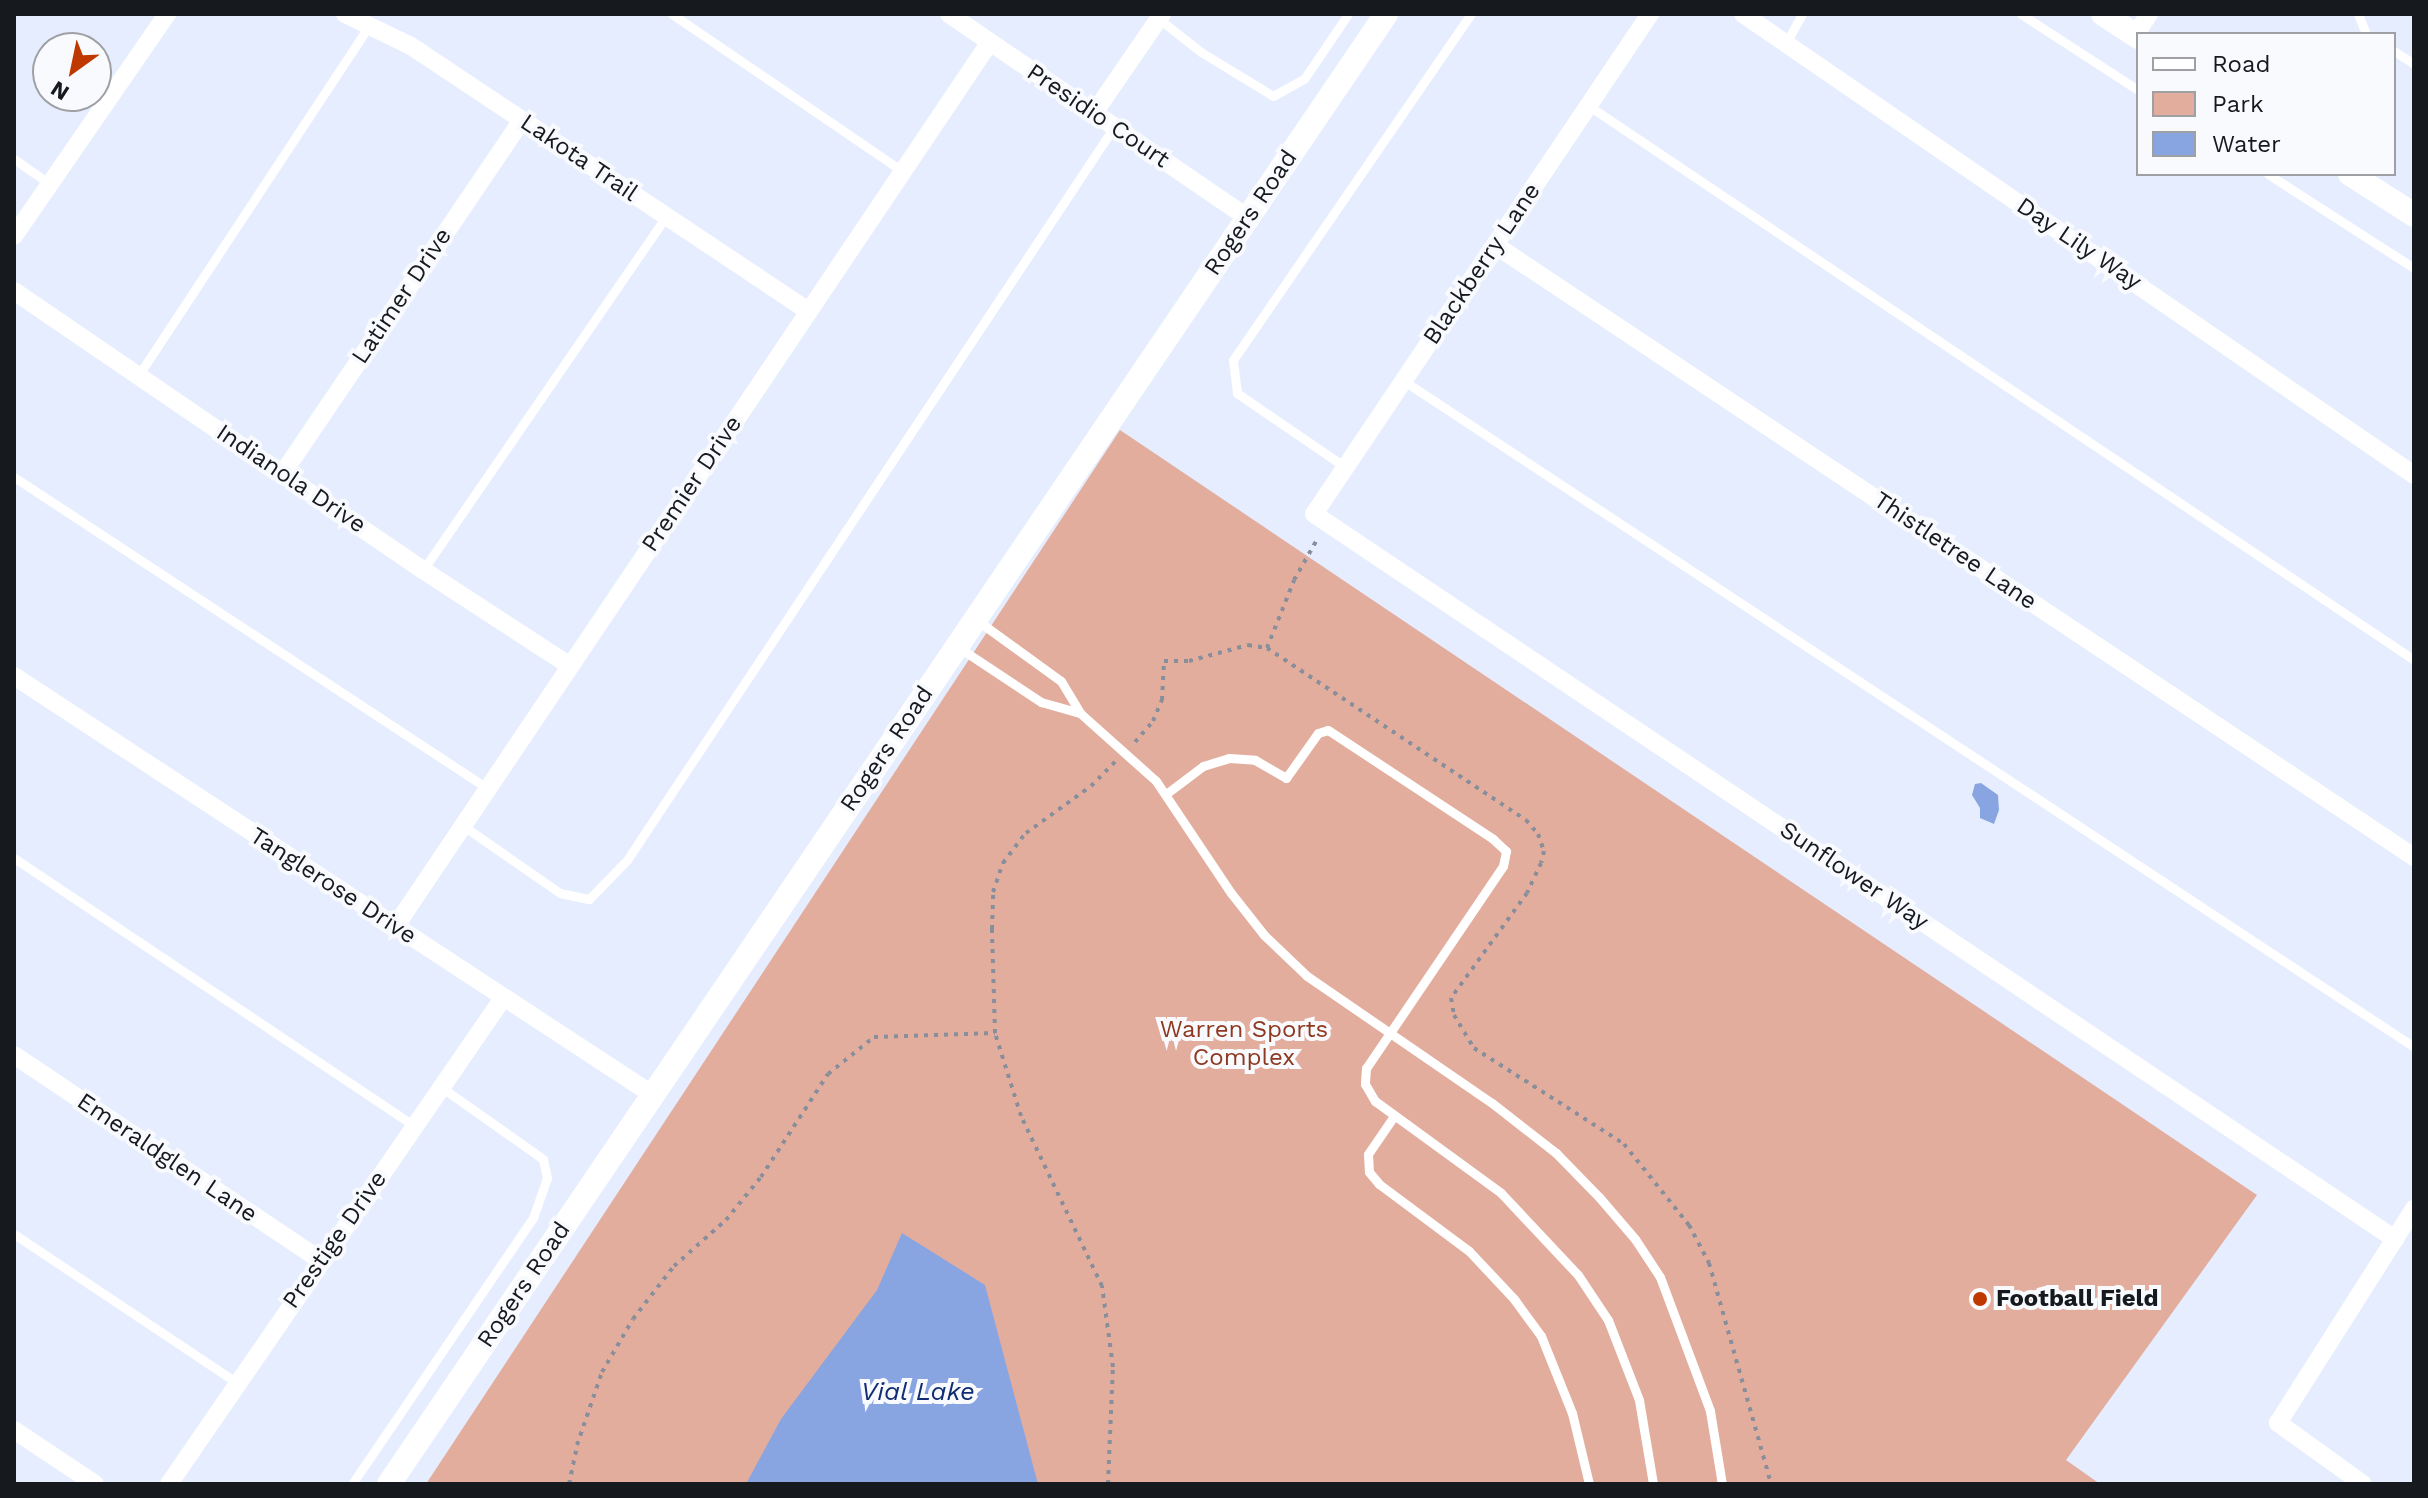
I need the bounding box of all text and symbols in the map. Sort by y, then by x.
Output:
north arrow [32,32,112,112]
legend [2136,32,2396,176]
text: Road [2212,50,2271,78]
street label: Presidio Court [1021,58,1175,174]
text: N [46,76,73,106]
text: Park [2212,90,2264,118]
street label: Lakota Trail [514,108,644,208]
text: Water [2212,130,2281,158]
street label: Rogers Road [1198,145,1304,281]
street label: Blackberry Lane [1417,177,1547,351]
street label: Day Lily Way [2010,191,2148,297]
street label: Latimer Drive [346,222,458,370]
street label: Premier Drive [636,410,748,558]
street label: Indianola Drive [210,418,372,540]
street label: Thistletree Lane [1868,486,2042,616]
street label: Rogers Road [834,681,940,817]
street label: Sunflower Way [1774,815,1934,937]
street label: Tanglerose Drive [244,821,422,951]
park label: Warren Sports Complex [1160,1016,1328,1072]
street label: Emeraldglen Lane [71,1087,263,1229]
street label: Prestige Drive [277,1166,393,1314]
street label: Rogers Road [471,1217,577,1353]
place label: Football Field [1996,1285,2159,1313]
marker: Football Field [1971,1290,1989,1308]
water label: Vial Lake [861,1376,975,1408]

